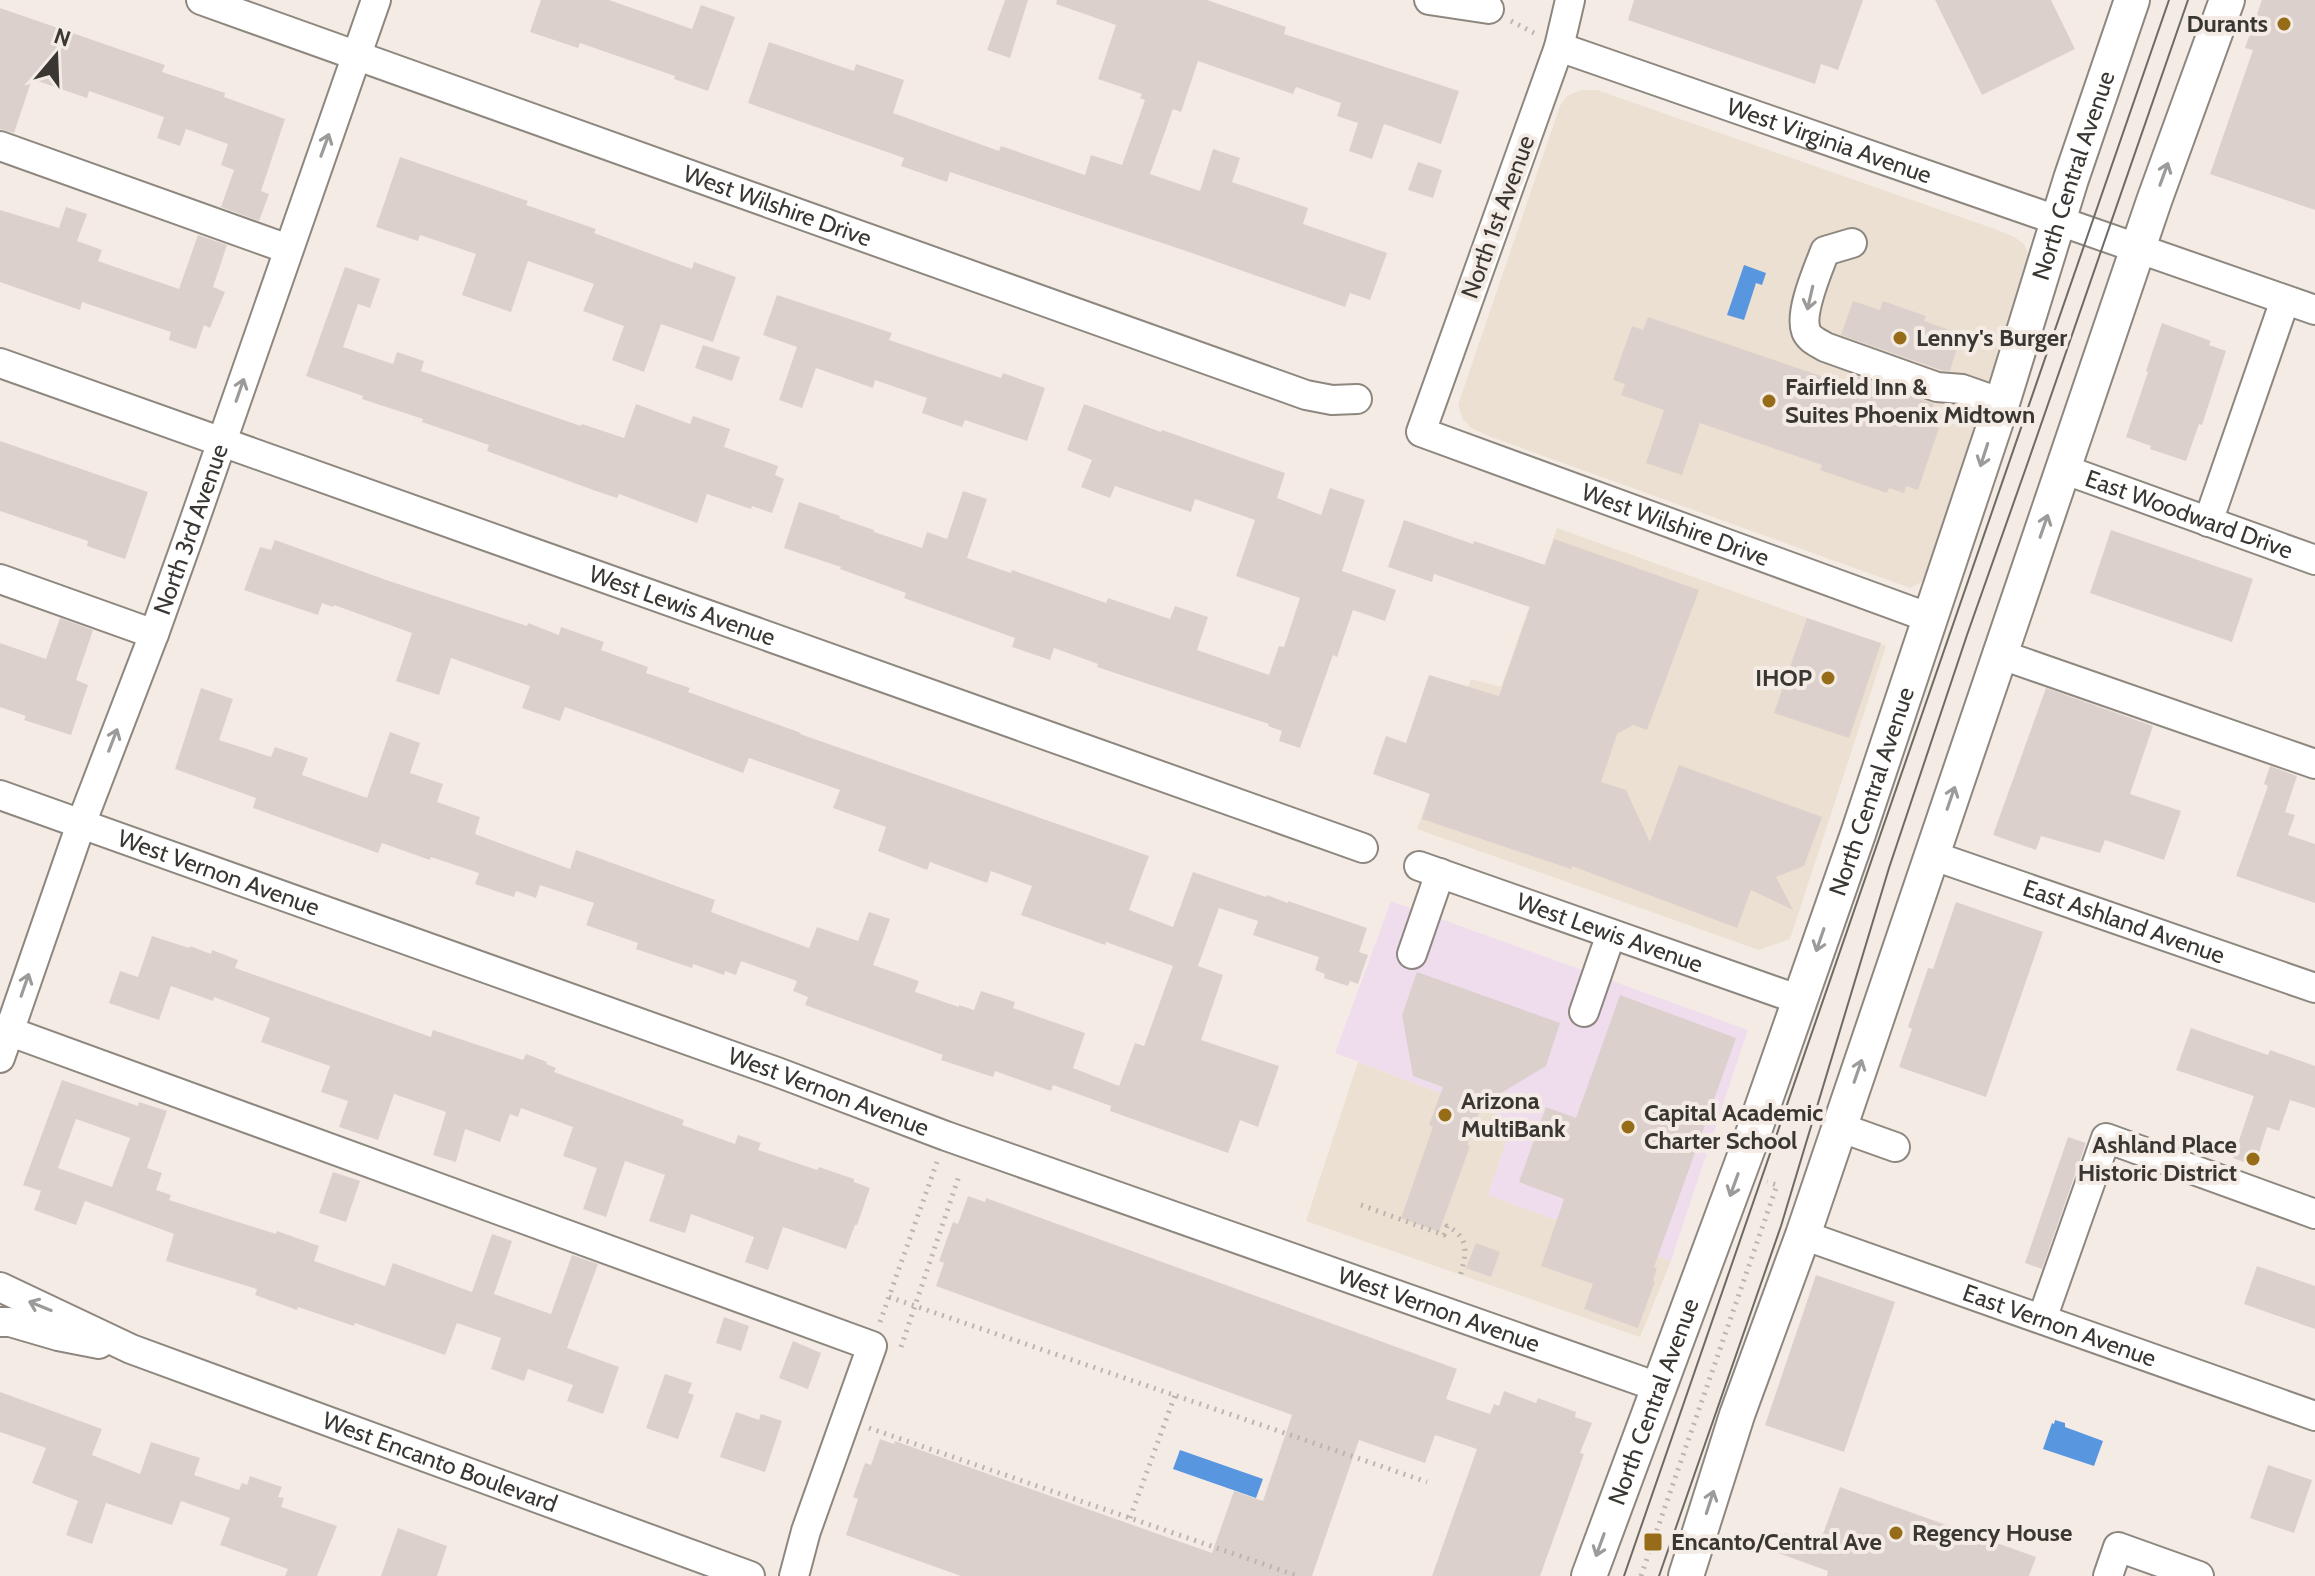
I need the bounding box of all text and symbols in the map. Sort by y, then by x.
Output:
place label: Durants [2186,9,2268,38]
marker: Durants [2275,15,2293,33]
north arrow [16,16,96,96]
text: N [51,22,74,53]
street label: North Central Avenue [2026,67,2121,284]
street label: West Virginia Avenue [1723,92,1936,189]
street label: North 1st Avenue [1455,131,1540,302]
one-way arrow [319,133,333,157]
street label: West Wilshire Drive [679,159,875,252]
one-way arrow [2158,163,2172,187]
one-way arrow [1801,284,1816,310]
place label: Lenny's Burger [1916,323,2067,352]
marker: Lenny's Burger [1891,329,1909,347]
place label: Fairfield Inn & Suites Phoenix Midtown [1785,372,2035,429]
one-way arrow [233,378,248,403]
marker: Fairfield Inn & Suites Phoenix Midtown [1760,392,1778,410]
street label: North 3rd Avenue [147,440,234,619]
one-way arrow [1976,442,1991,467]
street label: East Woodward Drive [2082,463,2297,565]
street label: West Wilshire Drive [1578,477,1773,572]
one-way arrow [2037,513,2052,538]
street label: West Lewis Avenue [585,559,779,652]
place label: IHOP [1755,663,1812,692]
marker: IHOP [1819,669,1837,687]
street label: North Central Avenue [1823,683,1920,899]
one-way arrow [107,728,121,753]
one-way arrow [1944,786,1959,811]
street label: West Vernon Avenue [114,823,324,922]
street label: East Ashland Avenue [2019,873,2229,970]
street label: West Lewis Avenue [1513,886,1707,979]
one-way arrow [1812,927,1827,952]
one-way arrow [19,972,34,997]
street label: West Vernon Avenue [724,1041,933,1142]
one-way arrow [1852,1058,1867,1083]
place label: Arizona MultiBank [1461,1086,1566,1143]
place label: Capital Academic Charter School [1644,1098,1823,1155]
marker: Arizona MultiBank [1436,1106,1454,1124]
marker: Capital Academic Charter School [1619,1118,1637,1136]
place label: Ashland Place Historic District [2078,1130,2237,1187]
marker: Ashland Place Historic District [2244,1150,2262,1168]
one-way arrow [1726,1173,1740,1197]
street label: West Vernon Avenue [1334,1260,1544,1358]
street label: East Vernon Avenue [1959,1278,2160,1373]
street label: North Central Avenue [1602,1294,1705,1509]
one-way arrow [28,1298,53,1312]
street label: West Encanto Boulevard [319,1406,562,1518]
one-way arrow [1703,1489,1718,1515]
place label: Regency House [1912,1518,2072,1547]
marker: Regency House [1887,1524,1905,1542]
place label: Encanto/Central Ave [1671,1527,1882,1556]
marker: Encanto/Central Ave [1642,1531,1664,1553]
one-way arrow [1592,1532,1606,1557]

